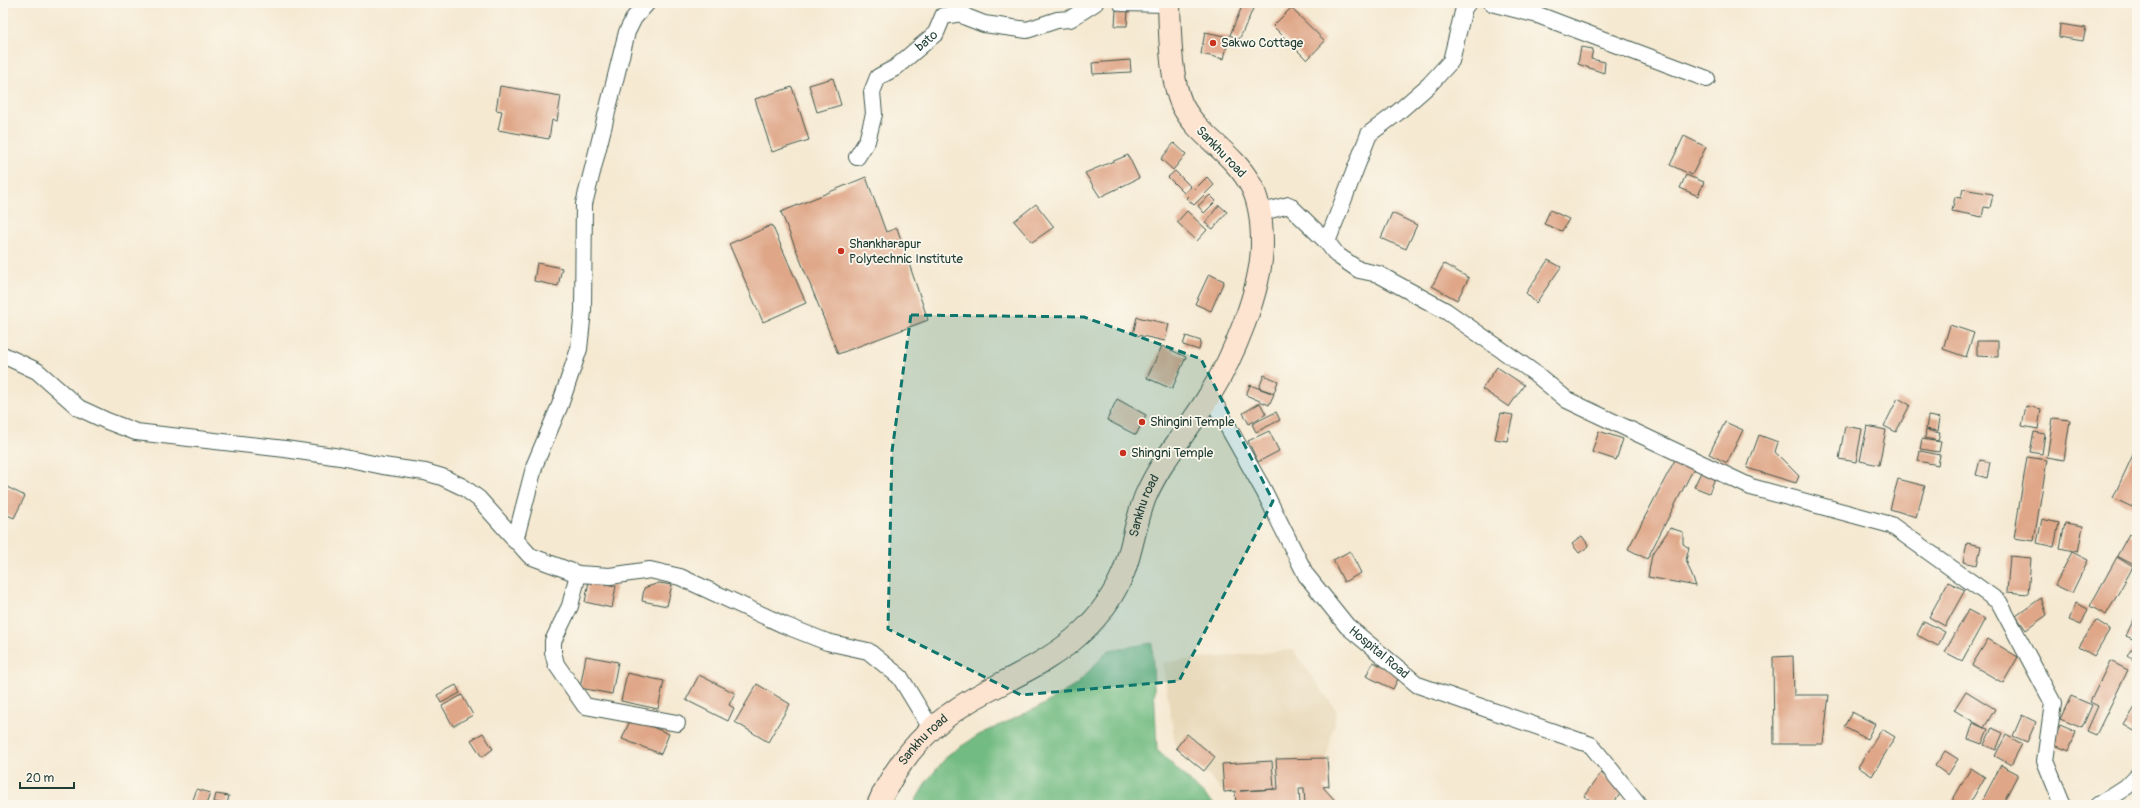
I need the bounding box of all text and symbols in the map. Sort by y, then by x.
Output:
street label: bato [912,27,941,55]
place label: Sakwo Cottage [1221,35,1304,51]
marker: Sakwo Cottage [1208,38,1218,48]
street label: Sankhu road [1193,123,1249,181]
place label: Shankharapur Polytechnic Institute [849,236,963,267]
marker: Shankharapur Polytechnic Institute [836,246,846,256]
place label: Shingini Temple [1150,414,1235,430]
marker: Shingini Temple [1137,417,1147,427]
place label: Shingni Temple [1131,445,1214,461]
marker: Shingni Temple [1118,448,1128,458]
street label: Sankhu road [1126,472,1163,539]
street label: Hospital Road [1345,623,1412,682]
street label: Sankhu road [895,711,951,769]
scale bar [20,764,74,790]
text: 20 m [26,771,55,786]

